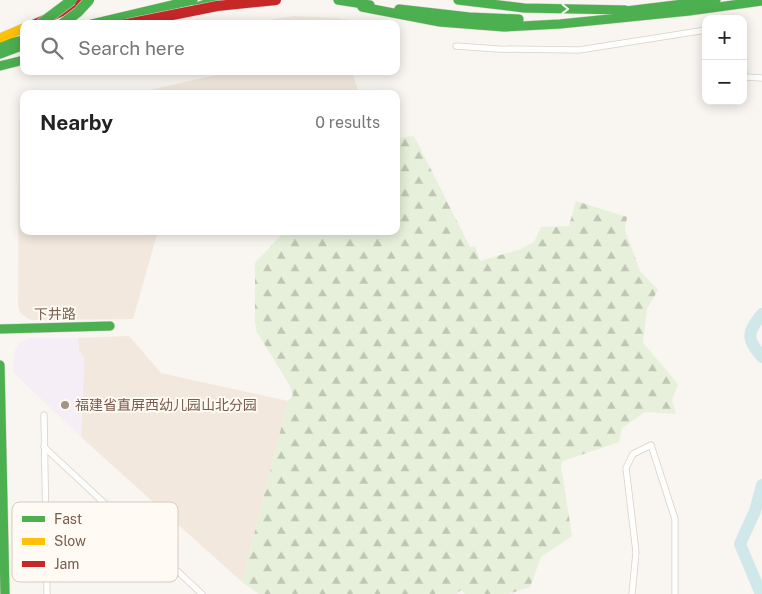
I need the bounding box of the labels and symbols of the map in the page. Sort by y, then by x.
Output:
one-way arrow [561,4,569,14]
street label: 下井路 [34,306,76,322]
place label: 福建省直屏西幼儿园山北分园 [75,397,257,413]
marker: 福建省直屏西幼儿园山北分园 [59,399,71,411]
legend [12,502,178,582]
text: Fast [54,511,82,527]
text: Slow [54,533,86,549]
text: Jam [54,556,79,572]

